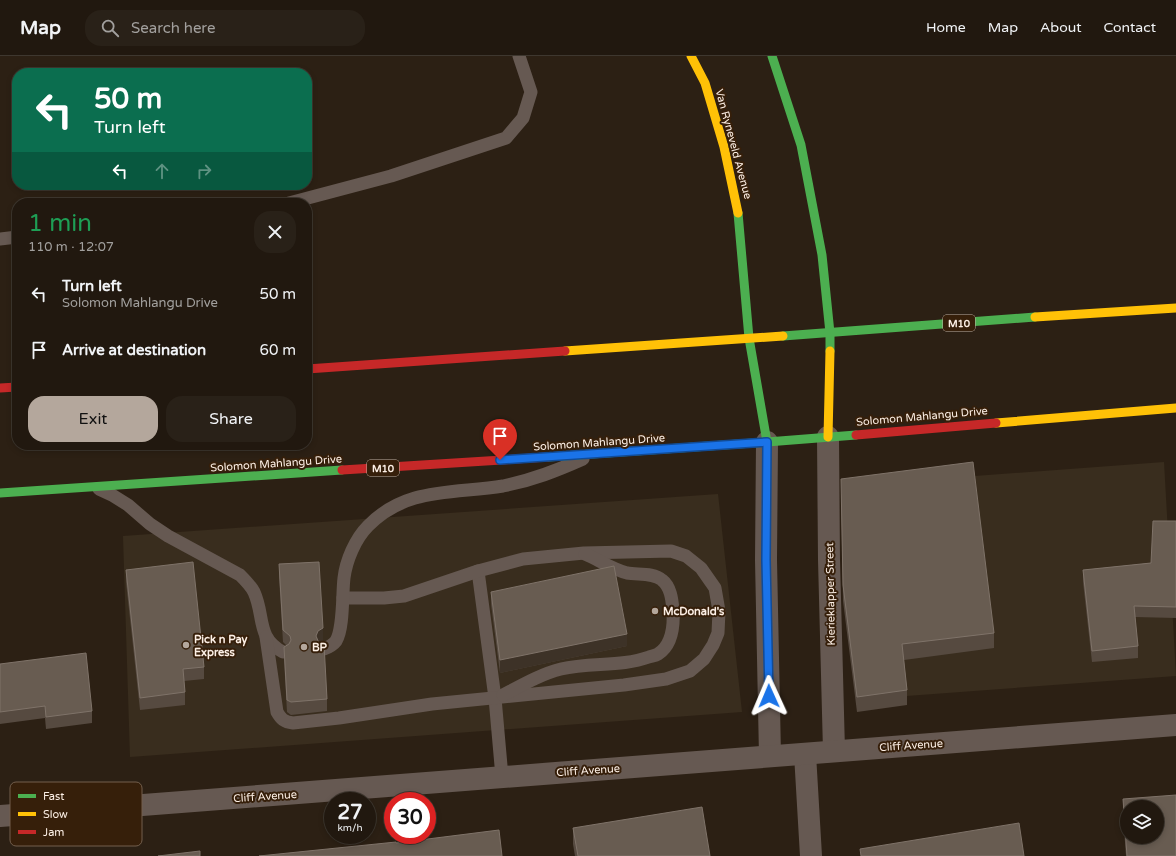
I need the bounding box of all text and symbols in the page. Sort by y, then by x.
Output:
search box [85,10,365,46]
text: Map [20,17,61,39]
icon: search [99,17,121,39]
text: Search here [131,19,215,37]
text: Home [926,19,966,36]
text: Map [988,19,1018,36]
text: About [1040,19,1082,36]
text: Contact [1104,19,1156,36]
text: 50 m [94,82,162,116]
icon: left [28,84,80,136]
street label: Van Ryneveld Avenue [713,88,754,201]
text: Turn left [94,116,166,138]
icon: left [109,160,131,182]
icon: ahead [151,160,173,182]
icon: right [193,160,215,182]
text: 1 min [28,209,92,238]
button: close [254,211,296,253]
text: 110 m · 12:07 [28,239,114,255]
text: Turn left [62,277,122,295]
icon: left [28,283,50,305]
text: 50 m [259,285,296,303]
text: Solomon Mahlangu Drive [62,295,218,311]
road number: M10 [943,315,975,331]
icon: arrive [28,339,50,361]
text: Arrive at destination [62,341,206,359]
text: 60 m [259,341,296,359]
button: Exit [28,396,158,442]
button: Share [166,396,296,442]
street label: Solomon Mahlangu Drive [856,404,988,429]
pin [483,419,517,460]
icon: arrive [489,425,511,447]
street label: Solomon Mahlangu Drive [533,431,665,454]
street label: Solomon Mahlangu Drive [210,452,342,475]
road number: M10 [367,460,399,476]
street label: Kierieklapper Street [823,542,838,646]
place label: McDonald's [663,605,725,618]
marker: McDonald's [650,606,660,616]
place label: Pick n Pay Express [194,633,248,660]
marker: Pick n Pay Express [181,640,191,650]
place label: BP [312,641,328,654]
marker: BP [299,642,309,652]
position arrow [748,675,790,717]
street label: Cliff Avenue [879,737,943,754]
street label: Cliff Avenue [556,762,620,779]
legend [10,782,142,846]
street label: Cliff Avenue [233,788,297,805]
text: Fast [43,790,64,803]
speed limit sign: 30 [384,792,436,844]
map controls [1120,800,1164,844]
button: layers [1120,800,1164,844]
text: 27 [337,801,363,825]
text: Slow [43,808,68,821]
text: km/h [337,822,363,834]
text: Jam [43,826,64,839]

